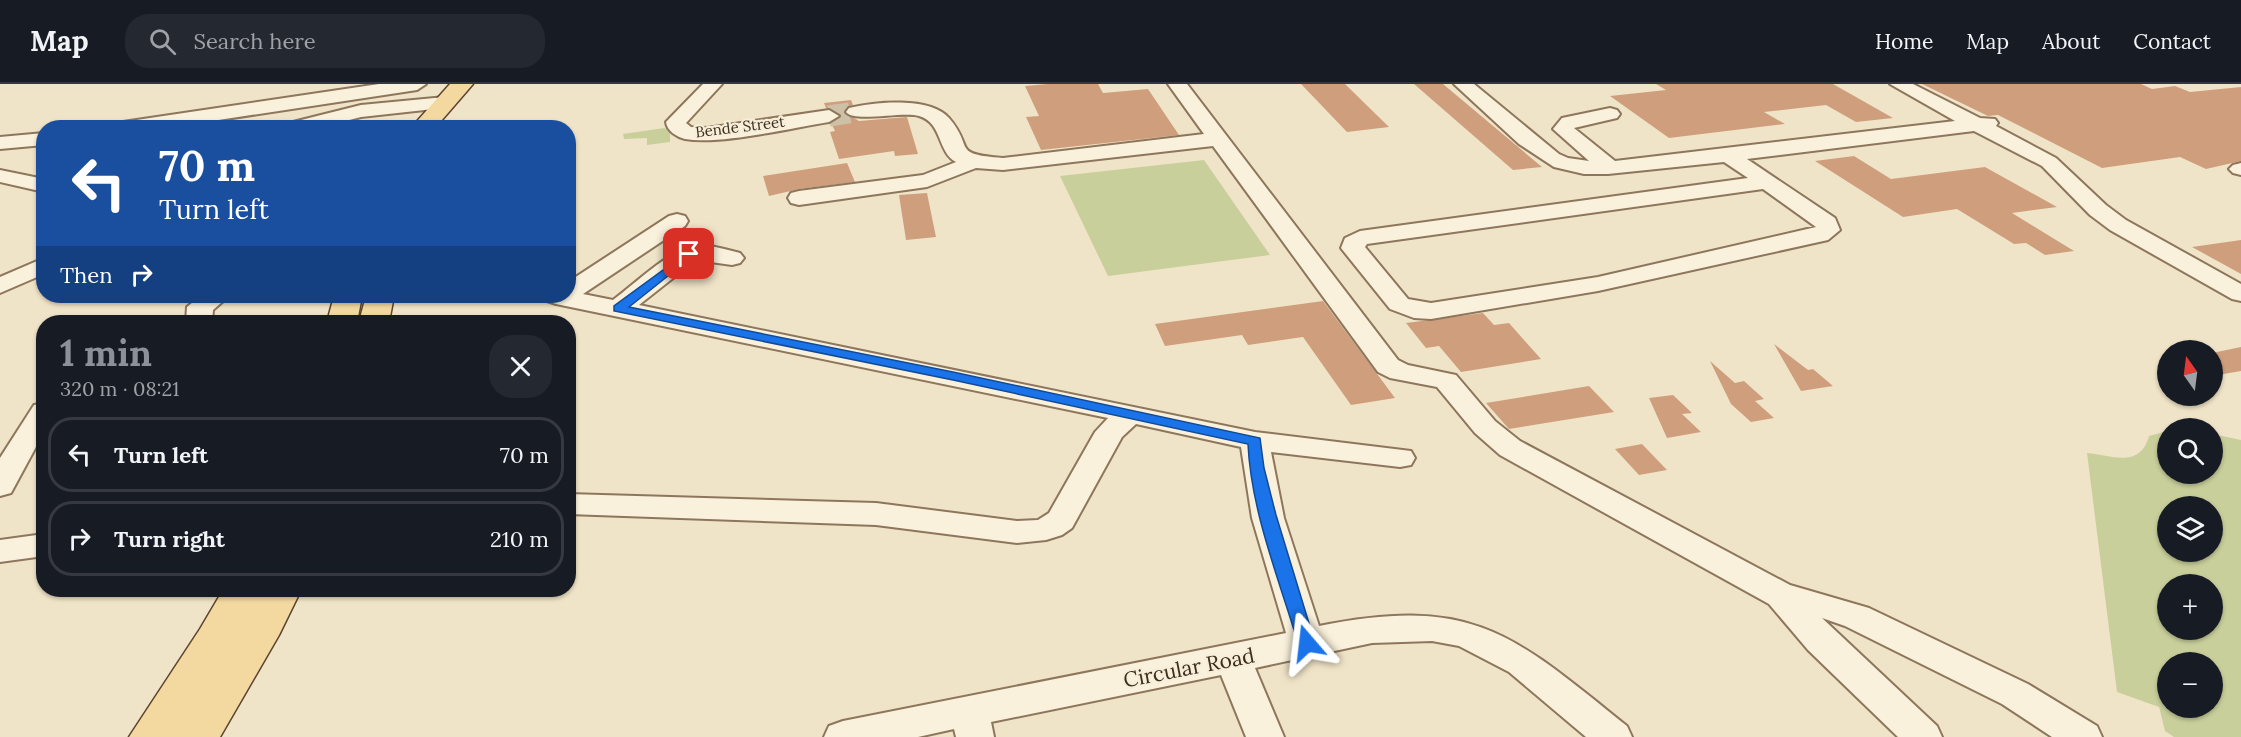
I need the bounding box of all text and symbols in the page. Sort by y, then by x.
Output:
search box [125,14,545,68]
text: Map [30,23,89,59]
icon: search [146,25,179,58]
text: Search here [194,27,316,55]
text: Home [1875,28,1933,55]
text: Map [1966,28,2009,55]
text: About [2042,28,2100,55]
text: Contact [2133,28,2211,55]
street label: Bende Street [694,112,786,141]
text: 70 m [159,139,255,193]
icon: left [60,144,138,222]
text: Turn left [159,192,269,226]
pin [663,228,714,279]
icon: arrive [672,237,705,270]
icon: right [125,258,158,291]
text: Then [60,261,113,289]
text: 1 min [60,330,152,376]
button: close [489,335,552,398]
north arrow [2157,340,2223,406]
map controls [2157,340,2223,718]
text: 320 m · 08:21 [60,376,180,401]
button: search [2157,418,2223,484]
icon: left [63,438,96,471]
text: Turn left [114,441,208,469]
text: 70 m [500,441,549,469]
button: layers [2157,496,2223,562]
icon: right [63,522,96,555]
text: Turn right [114,525,225,553]
text: 210 m [490,525,549,553]
button: + [2157,574,2223,640]
position arrow [1275,611,1339,675]
street label: Circular Road [1121,642,1257,693]
button: − [2157,652,2223,718]

